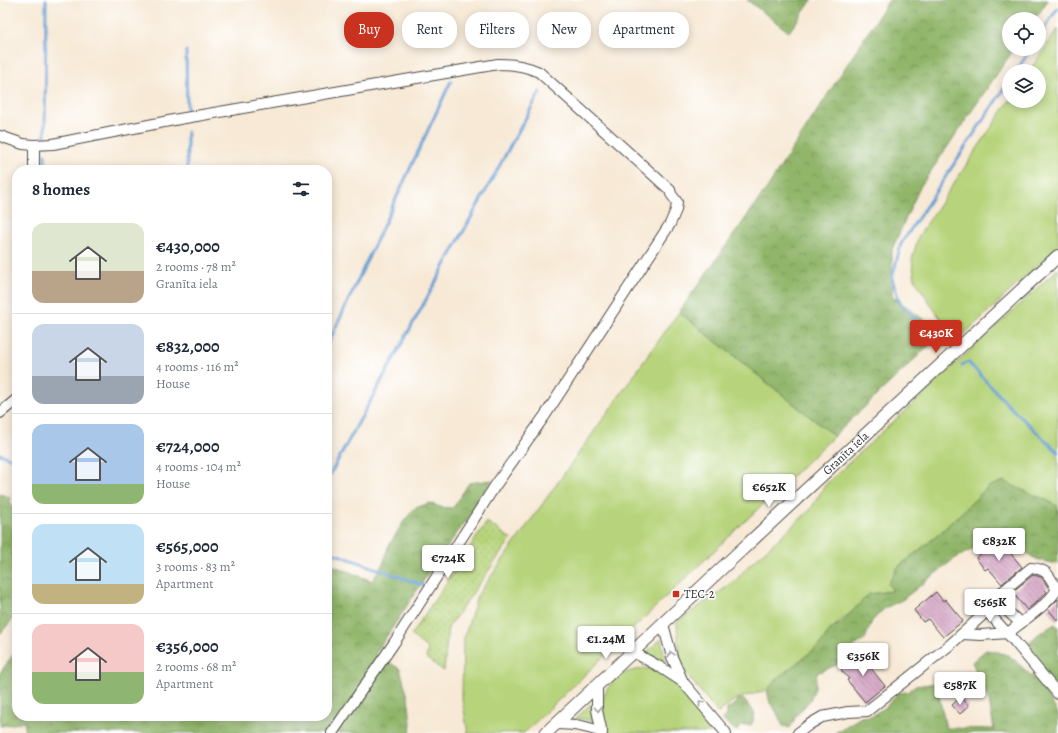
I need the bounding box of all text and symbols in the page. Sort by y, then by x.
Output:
chip: Buy [344,12,394,48]
chip: Rent [402,12,457,48]
chip: Filters [465,12,529,48]
chip: New [537,12,591,48]
chip: Apartment [599,12,689,48]
map controls [1002,12,1046,108]
button: locate [1002,12,1046,56]
button: layers [1002,64,1046,108]
text: 8 homes [32,178,90,201]
icon: filters [290,178,312,200]
text: €430,000 [156,235,220,258]
icon: home [64,239,112,287]
text: 2 rooms · 78 m² [156,258,236,275]
text: Granīta iela [156,275,218,292]
pin: €430K [908,320,964,354]
text: €430K [919,324,953,341]
text: €832,000 [156,335,220,358]
icon: home [64,340,112,388]
text: 4 rooms · 116 m² [156,358,239,375]
text: House [156,375,190,392]
street label: Granīta iela [819,428,872,478]
text: €724,000 [156,435,219,458]
icon: home [64,440,112,488]
text: 4 rooms · 104 m² [156,458,241,475]
pin: €652K [741,474,797,508]
text: House [156,475,190,492]
text: €652K [752,478,786,495]
pin: €832K [971,528,1027,562]
text: €832K [982,532,1016,549]
text: €565,000 [156,535,218,558]
icon: home [64,540,112,588]
pin: €724K [420,545,476,579]
text: €724K [431,549,465,566]
text: 3 rooms · 83 m² [156,558,235,575]
text: Apartment [156,575,214,592]
place label: TEC-2 [684,586,715,602]
marker: TEC-2 [671,589,681,599]
pin: €565K [962,589,1018,623]
text: €565K [973,593,1007,610]
pin: €1.24M [573,626,639,660]
text: €1.24M [586,630,626,647]
text: €356,000 [156,635,219,658]
icon: home [64,640,112,688]
pin: €356K [835,643,891,677]
text: €356K [846,647,880,664]
one-way arrow [667,650,676,657]
text: 2 rooms · 68 m² [156,658,236,675]
pin: €587K [932,672,988,706]
text: Apartment [156,675,214,692]
text: €587K [943,676,977,693]
one-way arrow [699,700,706,708]
one-way arrow [593,706,602,712]

